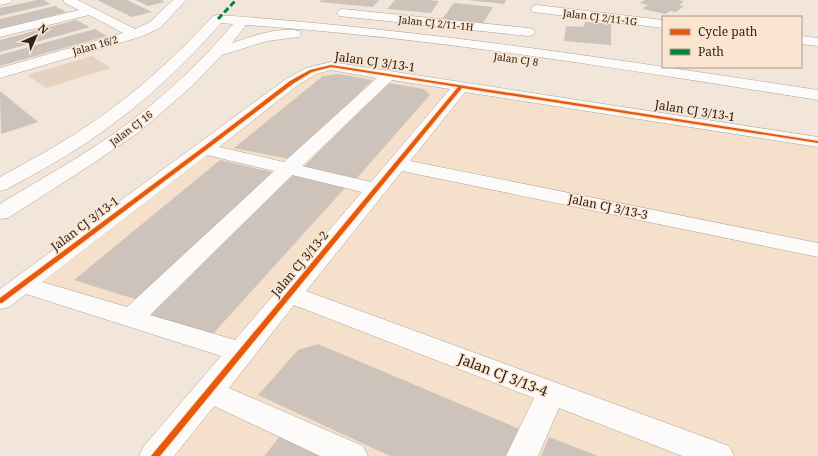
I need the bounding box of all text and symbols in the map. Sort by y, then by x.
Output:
street label: Jalan CJ 2/11-1G [561,5,638,29]
street label: Jalan CJ 2/11-1H [397,12,474,34]
north arrow [16,16,56,56]
legend [662,16,802,68]
text: N [35,20,52,37]
text: Cycle path [698,23,758,40]
street label: Jalan 16/2 [70,32,119,58]
text: Path [698,43,724,60]
street label: Jalan CJ 3/13-1 [333,47,416,76]
street label: Jalan CJ 8 [492,49,540,69]
street label: Jalan CJ 3/13-1 [653,96,736,125]
street label: Jalan CJ 16 [106,107,156,149]
street label: Jalan CJ 3/13-3 [566,190,650,223]
street label: Jalan CJ 3/13-1 [46,192,122,255]
street label: Jalan CJ 3/13-2 [266,227,332,301]
street label: Jalan CJ 3/13-4 [455,348,551,400]

